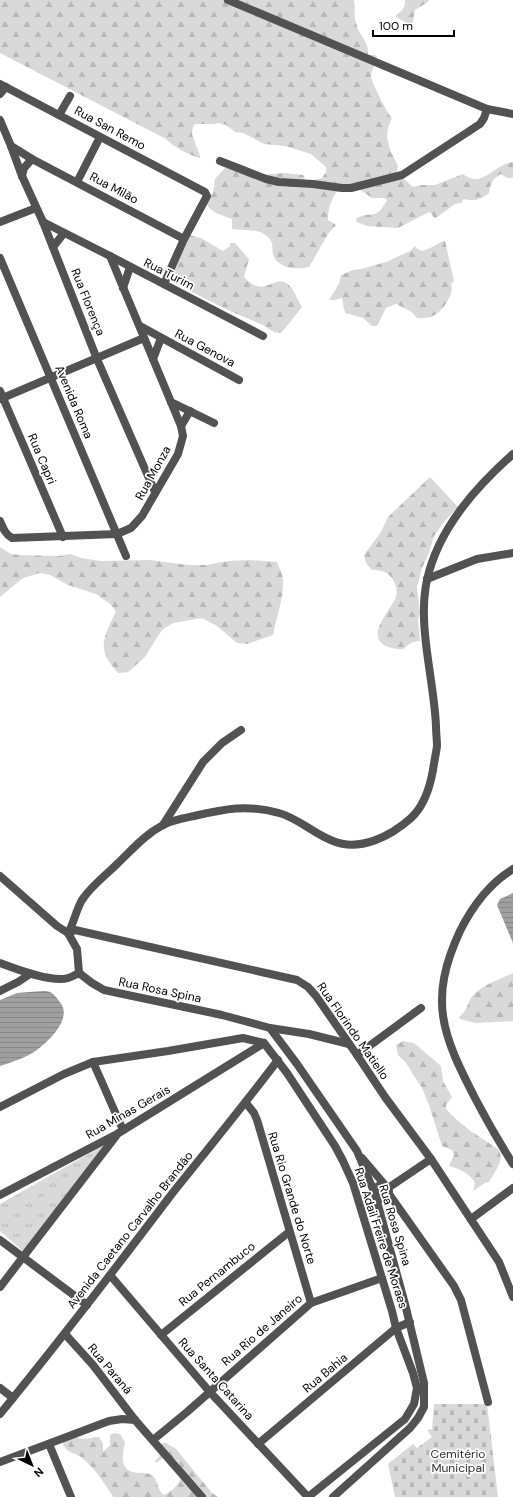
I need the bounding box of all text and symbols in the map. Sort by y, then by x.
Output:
scale bar [373,12,454,38]
text: 100 m [379,18,413,34]
street label: Rua San Remo [72,102,148,154]
street label: Rua Milão [87,168,141,208]
street label: Rua Turim [141,254,197,294]
street label: Rua Florença [67,266,109,338]
street label: Rua Genova [172,325,238,371]
street label: Avenida Roma [51,363,97,441]
street label: Rua Capri [24,431,60,487]
street label: Rua Monza [131,443,175,503]
street label: Rua Rosa Spina [117,973,203,1007]
street label: Rua Florindo Matiello [313,979,393,1083]
street label: Rua Minas Gerais [83,1081,173,1143]
street label: Rua Rio Grande do Norte [264,1130,320,1266]
street label: Avenida Caetano Carvalho Brandão [63,1148,197,1312]
street label: Rua Adail Freire de Moraes [351,1165,411,1311]
street label: Rua Rosa Spina [375,1182,415,1268]
street label: Rua Pernambuco [175,1238,259,1310]
street label: Rua Rio de Janeiro [218,1290,306,1370]
street label: Rua Santa Catarina [175,1334,257,1424]
street label: Rua Paraná [84,1340,136,1398]
street label: Rua Bahia [299,1350,351,1396]
north arrow [12,1445,52,1485]
park label: Cemitério Municipal [431,1446,485,1476]
text: N [31,1464,47,1480]

